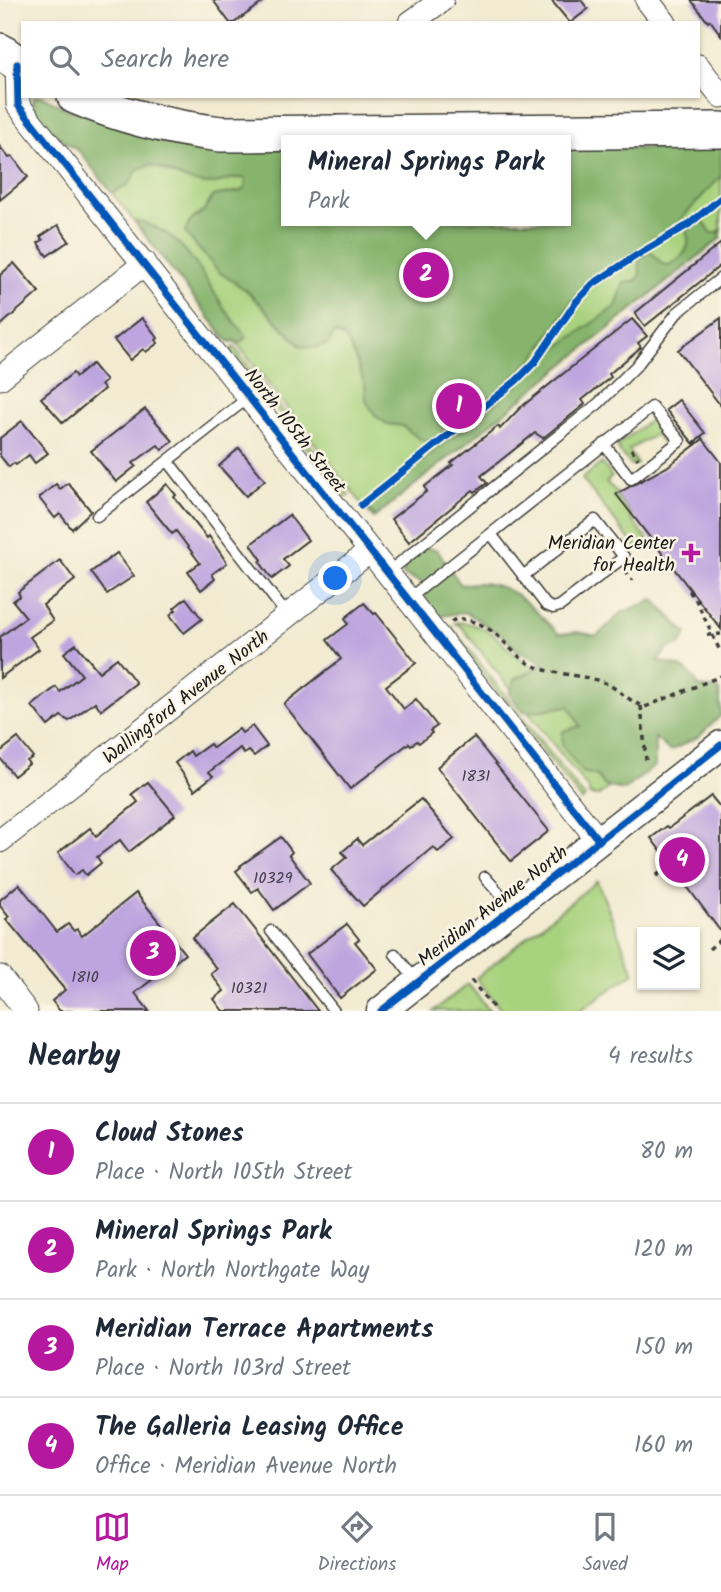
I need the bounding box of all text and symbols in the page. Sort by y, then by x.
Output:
search box [21,21,700,98]
text: Search here [101,39,229,81]
icon: search [45,41,83,79]
popup [281,135,571,226]
text: Mineral Springs Park [308,142,544,184]
text: Park [308,184,349,220]
pin: 2 [403,249,449,301]
street label: North 105th Street [236,362,353,501]
pin: 1 [436,380,482,432]
place label: Meridian Center for Health [548,529,677,581]
marker: Meridian Center for Health [681,543,701,563]
your location [318,561,352,595]
street label: Wallingford Avenue North [96,623,276,772]
house number: 1831 [462,764,490,789]
pin: 4 [659,834,705,886]
street label: Meridian Avenue North [412,838,575,975]
house number: 10329 [253,866,293,891]
pin: 3 [130,927,176,979]
map controls [637,927,700,990]
button: layers [637,927,700,990]
house number: 1810 [71,965,99,990]
house number: 10321 [231,976,267,1001]
text: Nearby [28,1033,120,1081]
text: 4 results [608,1039,693,1075]
text: Cloud Stones [95,1113,244,1155]
text: 1 [48,1134,54,1170]
text: 80 m [640,1134,693,1170]
text: Place · North 105th Street [95,1155,352,1191]
text: Mineral Springs Park [95,1211,331,1253]
text: 2 [44,1232,58,1268]
text: 120 m [633,1232,693,1268]
text: Park · North Northgate Way [95,1253,369,1289]
text: Meridian Terrace Apartments [95,1309,433,1351]
text: 3 [45,1330,57,1366]
text: 150 m [634,1330,693,1366]
text: Place · North 103rd Street [95,1351,351,1387]
text: The Galleria Leasing Office [95,1407,403,1449]
text: 4 [45,1428,57,1464]
text: 160 m [634,1428,693,1464]
text: Office · Meridian Avenue North [95,1449,397,1485]
tab: Map [93,1508,131,1580]
tab: Directions [318,1508,396,1580]
tab: Saved [583,1508,628,1580]

